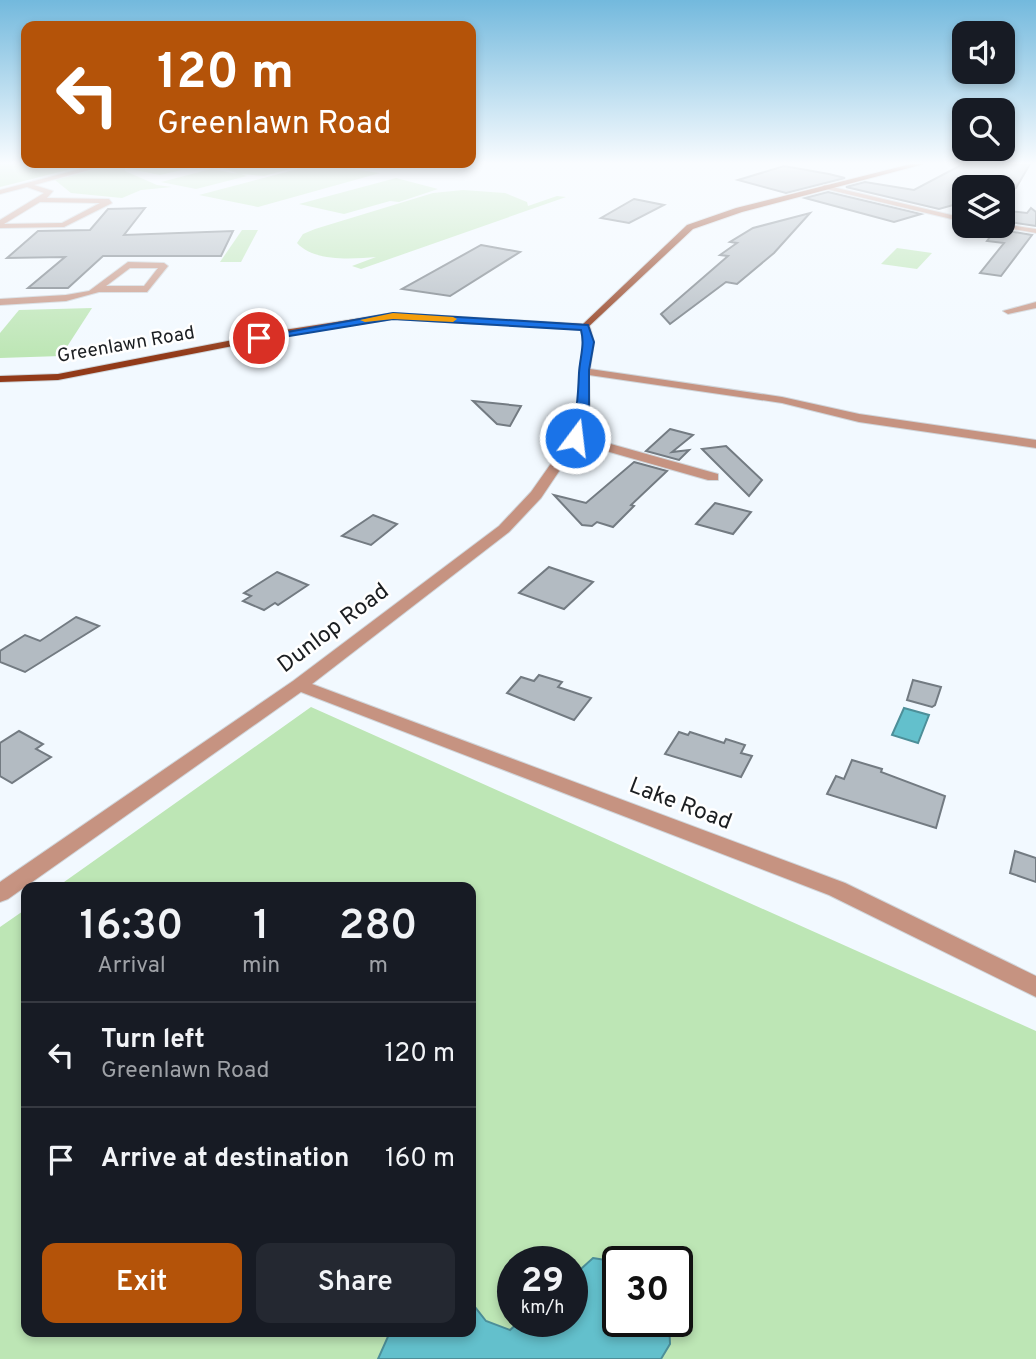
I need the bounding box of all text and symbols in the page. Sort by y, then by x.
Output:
map controls [952,21,1015,238]
button: sound [952,21,1015,84]
text: 120 m [157,44,294,106]
icon: left [42,49,133,140]
button: search [952,98,1015,161]
text: Greenlawn Road [157,105,391,145]
button: layers [952,175,1015,238]
pin [229,308,289,368]
icon: arrive [240,319,278,357]
street label: Greenlawn Road [55,321,197,369]
position arrow [538,401,612,475]
street label: Dunlop Road [273,578,395,680]
street label: Lake Road [625,772,735,838]
text: 16:30 [80,901,184,954]
text: 1 [253,901,269,954]
text: 280 [339,901,417,954]
text: Arrival [97,952,166,981]
text: min [242,952,280,981]
text: m [368,952,388,981]
text: Turn left [101,1024,205,1057]
icon: left [42,1036,80,1074]
text: 120 m [385,1038,455,1071]
text: Greenlawn Road [101,1057,269,1086]
icon: arrive [42,1141,80,1179]
text: Arrive at destination [101,1143,349,1176]
text: 160 m [385,1143,455,1176]
button: Exit [42,1243,242,1323]
button: Share [256,1243,455,1323]
speed limit sign: 30 [602,1246,693,1337]
text: 29 [521,1260,564,1304]
text: km/h [521,1297,564,1320]

